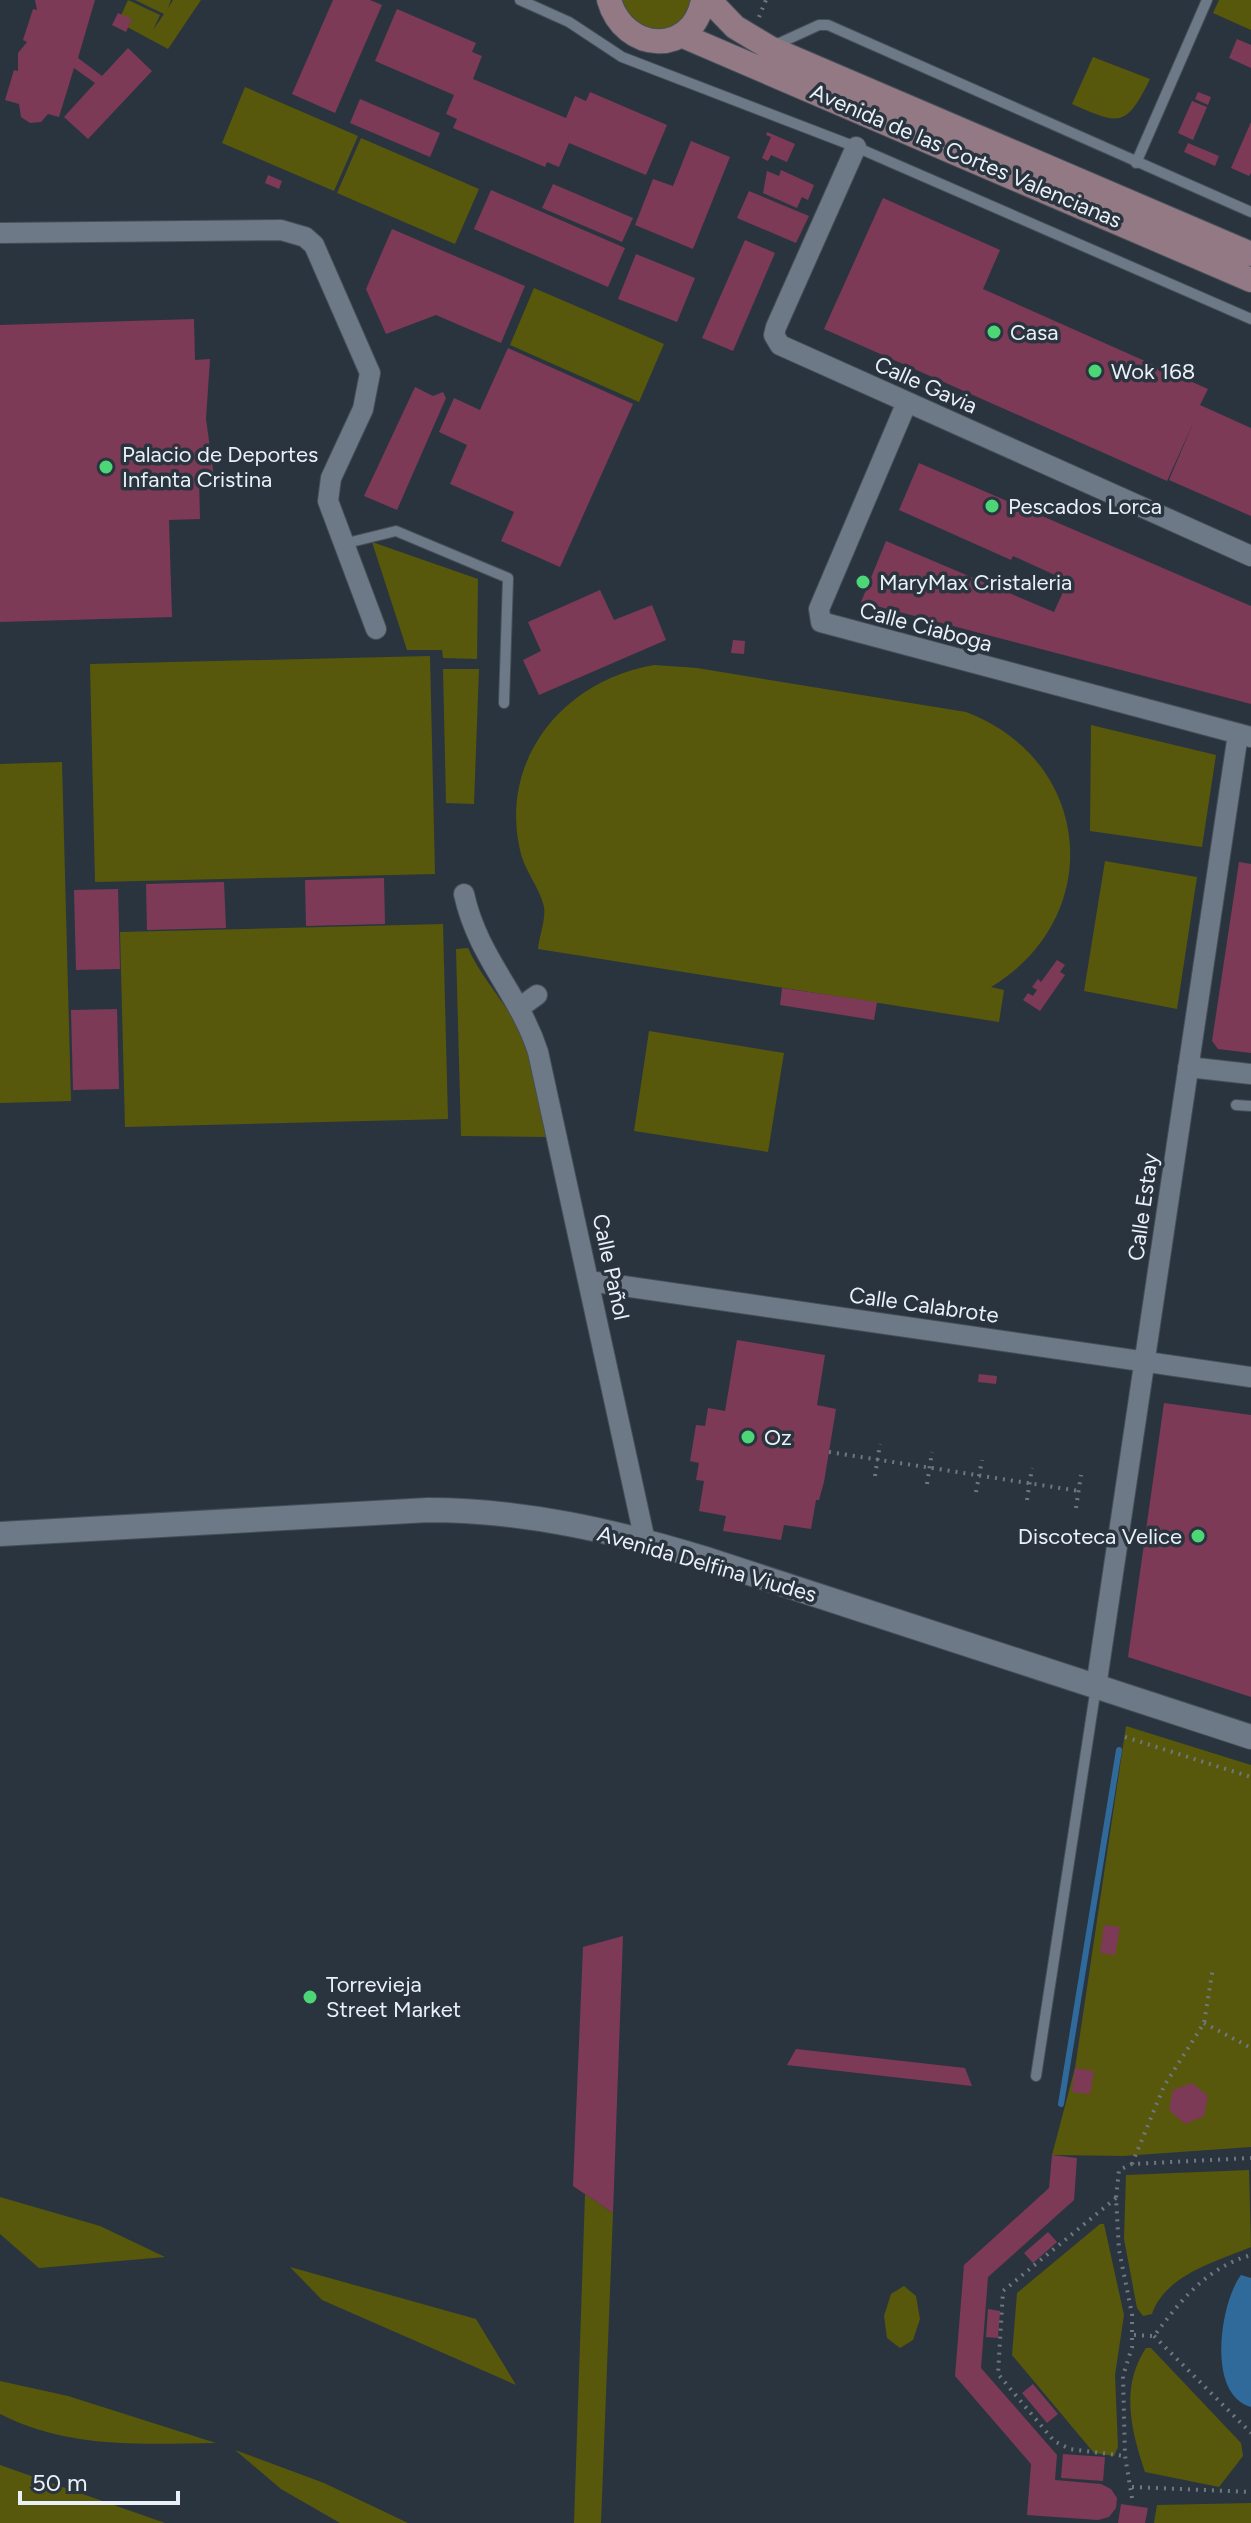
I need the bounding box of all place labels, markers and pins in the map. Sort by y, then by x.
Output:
place label: Casa [1010,319,1059,346]
marker: Casa [985,323,1003,341]
place label: Wok 168 [1111,358,1195,385]
marker: Wok 168 [1086,362,1104,380]
place label: Palacio de Deportes Infanta Cristina [122,441,318,493]
marker: Palacio de Deportes Infanta Cristina [97,458,115,476]
place label: Pescados Lorca [1008,493,1162,520]
marker: Pescados Lorca [983,497,1001,515]
place label: MaryMax Cristaleria [879,569,1072,596]
marker: MaryMax Cristaleria [854,573,872,591]
place label: Oz [764,1424,792,1451]
marker: Oz [739,1428,757,1446]
place label: Discoteca Velice [1018,1523,1182,1550]
marker: Discoteca Velice [1189,1527,1207,1545]
place label: Torrevieja Street Market [326,1971,461,2023]
marker: Torrevieja Street Market [301,1988,319,2006]

